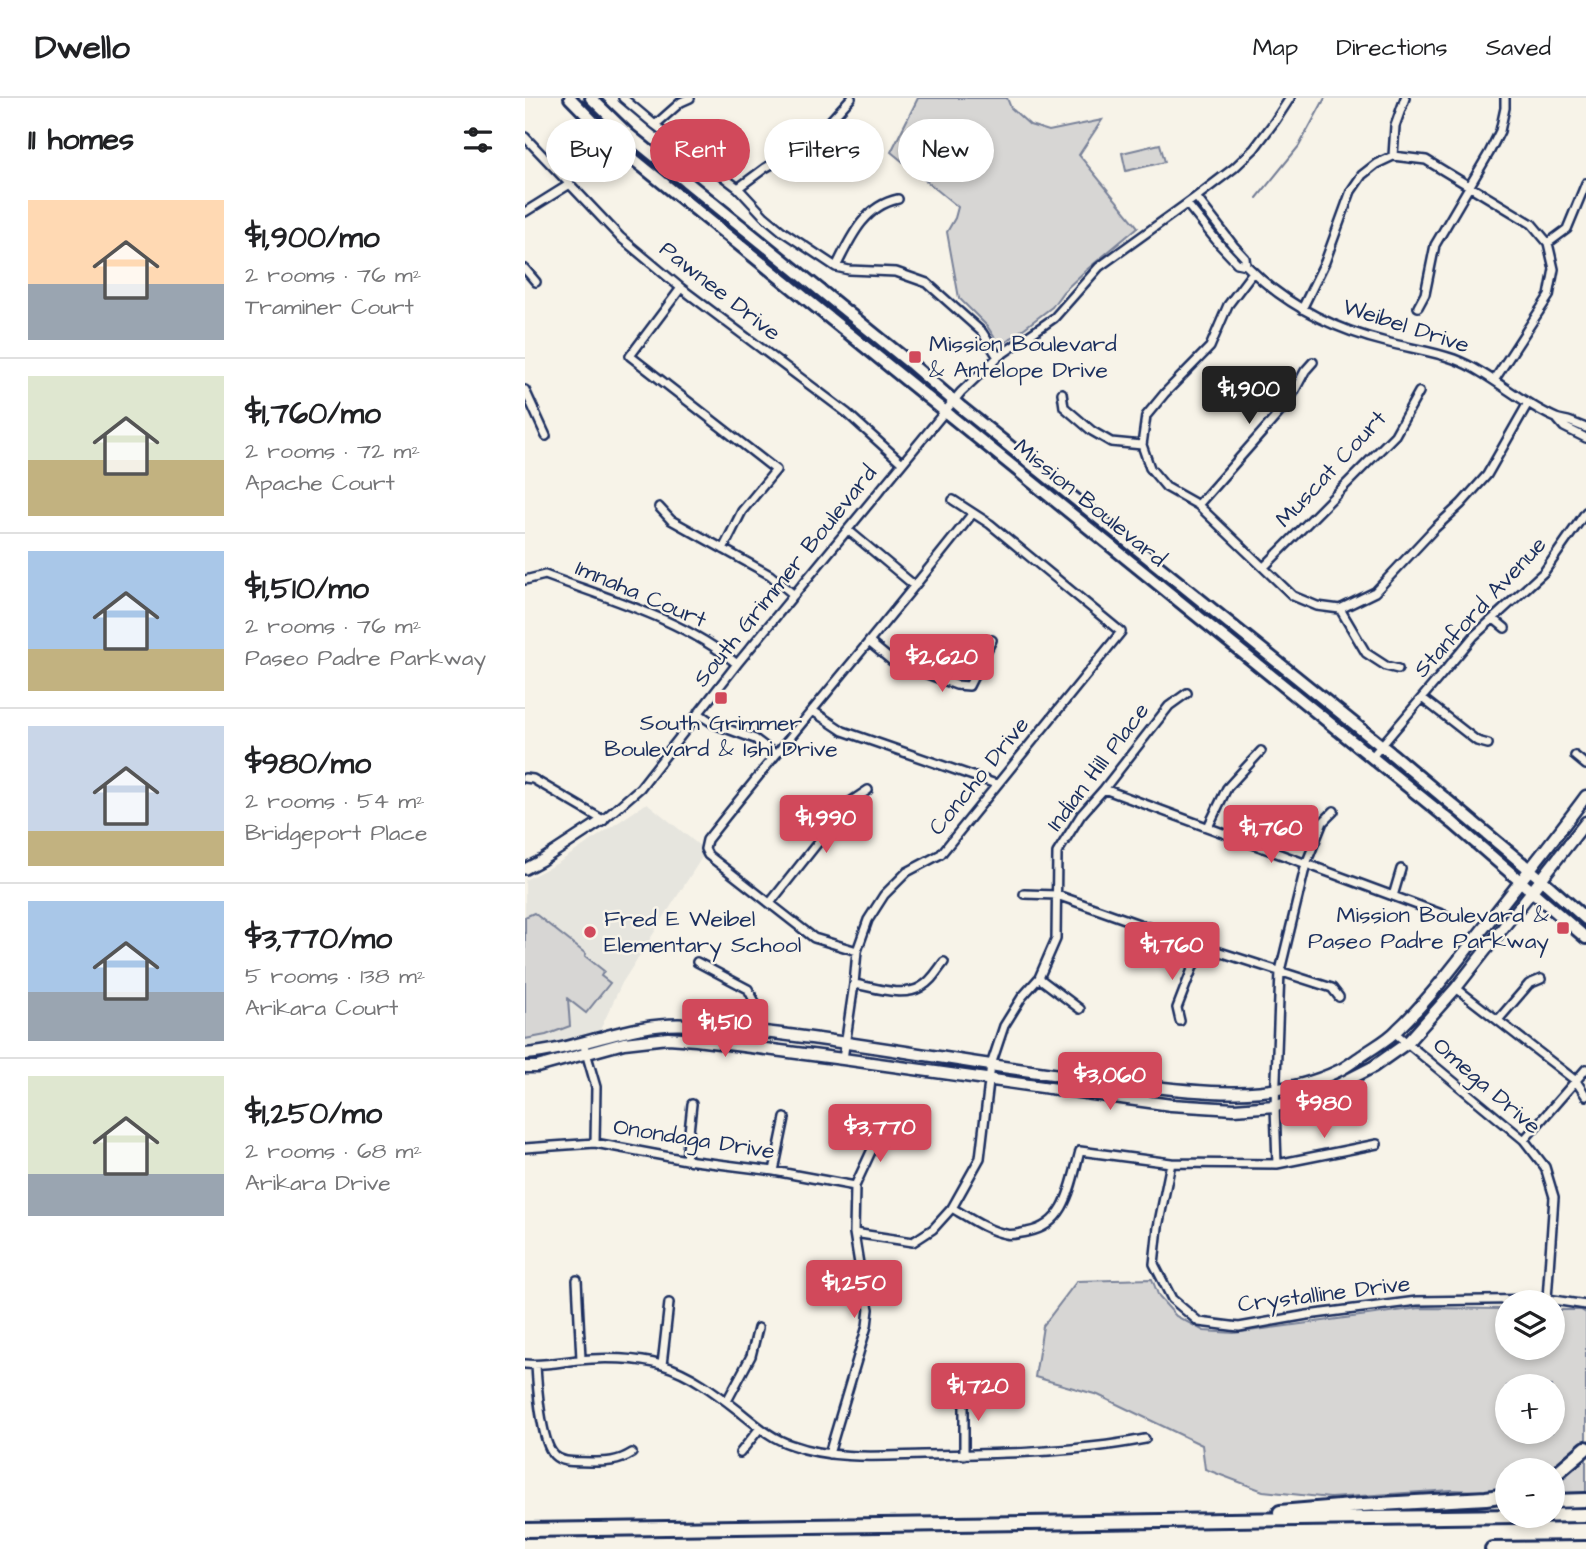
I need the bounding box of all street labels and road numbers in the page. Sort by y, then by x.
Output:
street label: Pawnee Drive [653,233,787,349]
street label: Weibel Drive [1339,291,1473,361]
street label: Muscat Court [1268,403,1394,535]
street label: Mission Boulevard [1007,431,1173,575]
street label: South Grimmer Boulevard [686,458,885,694]
street label: Stanford Avenue [1406,529,1554,685]
street label: Imnaha Court [570,552,712,636]
street label: Indian Hill Place [1039,696,1157,838]
street label: Concho Drive [921,710,1037,842]
street label: Omega Drive [1425,1030,1548,1143]
street label: Onondaga Drive [611,1110,777,1169]
street label: Crystalline Drive [1236,1268,1412,1321]

